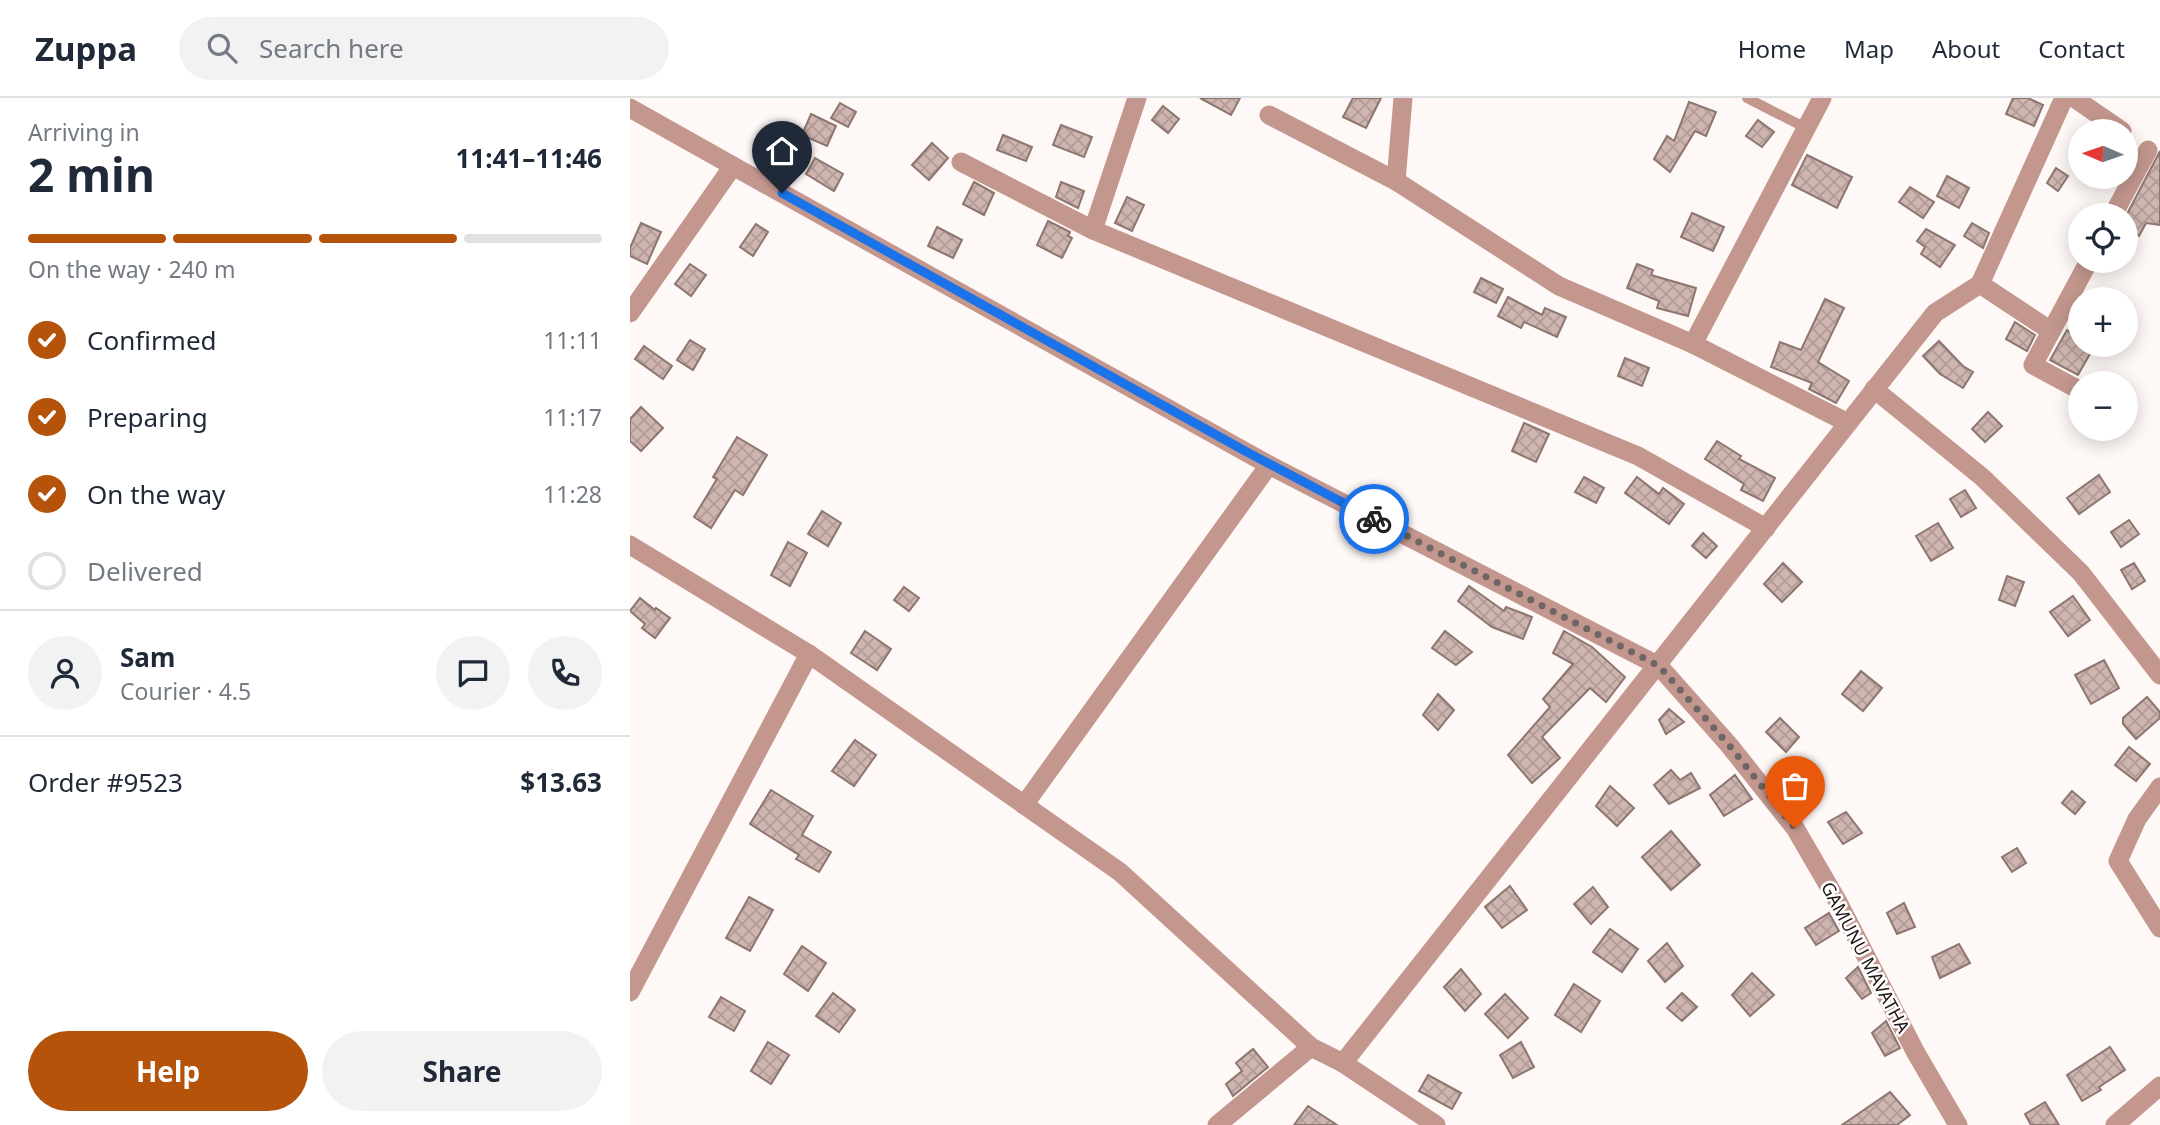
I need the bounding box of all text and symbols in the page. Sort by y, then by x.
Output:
search box [179,17,669,80]
text: Zuppa [35,26,137,71]
icon: search [203,29,241,67]
text: Search here [259,30,404,66]
text: Home [1738,32,1806,65]
text: Map [1844,32,1894,65]
text: About [1932,32,2000,65]
text: Contact [2038,32,2125,65]
text: Arriving in [28,116,140,148]
north arrow [2068,119,2138,189]
map controls [2068,119,2138,441]
pin [752,121,812,193]
icon: home [763,132,801,170]
text: 11:41–11:46 [455,140,602,176]
text: 2 min [28,143,155,205]
button: locate [2068,203,2138,273]
text: On the way · 240 m [28,253,235,285]
button: + [2068,287,2138,357]
icon: check [28,321,66,359]
text: Confirmed [87,322,217,358]
text: 11:11 [543,324,602,356]
button: − [2068,371,2138,441]
icon: check [28,398,66,436]
text: Preparing [87,399,208,435]
text: 11:17 [543,401,602,433]
icon: check [28,475,66,513]
text: On the way [87,476,225,512]
text: 11:28 [543,478,602,510]
courier [1339,484,1409,554]
icon: bike [1355,500,1393,538]
text: Delivered [87,553,203,589]
button: person [28,636,102,710]
button: chat [436,636,510,710]
button: phone [528,636,602,710]
text: Sam [120,639,175,675]
text: Courier · 4.5 [120,675,251,707]
pin [1765,756,1825,828]
text: Order #9523 [28,764,183,800]
text: $13.63 [520,764,602,800]
icon: bag [1776,767,1814,805]
street label: GAMUNU MAVATHA [1816,877,1916,1037]
button: Help [28,1031,308,1111]
button: Share [322,1031,602,1111]

